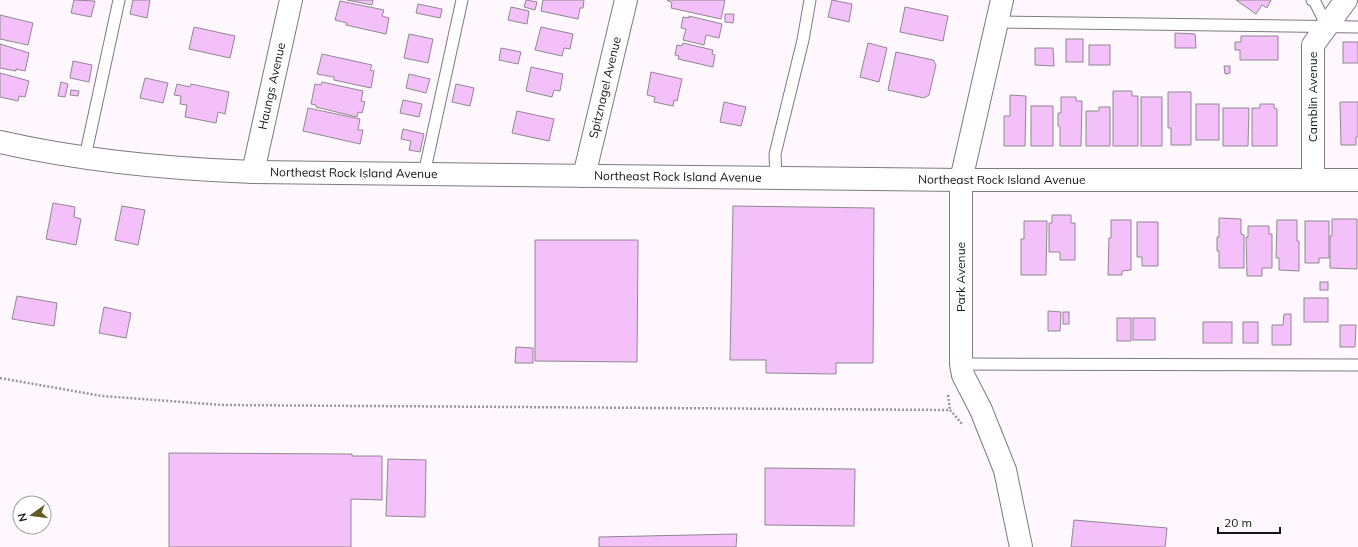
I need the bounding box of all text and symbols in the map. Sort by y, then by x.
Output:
street label: Spitznagel Avenue [585,35,624,140]
street label: Haungs Avenue [255,41,288,131]
street label: Camblin Avenue [1305,52,1320,142]
street label: Northeast Rock Island Avenue [270,164,438,181]
street label: Northeast Rock Island Avenue [594,168,762,185]
street label: Northeast Rock Island Avenue [918,172,1086,187]
street label: Park Avenue [953,242,968,312]
north arrow [12,495,52,535]
scale bar [1218,509,1280,535]
text: N [14,512,30,523]
text: 20 m [1224,515,1252,530]

